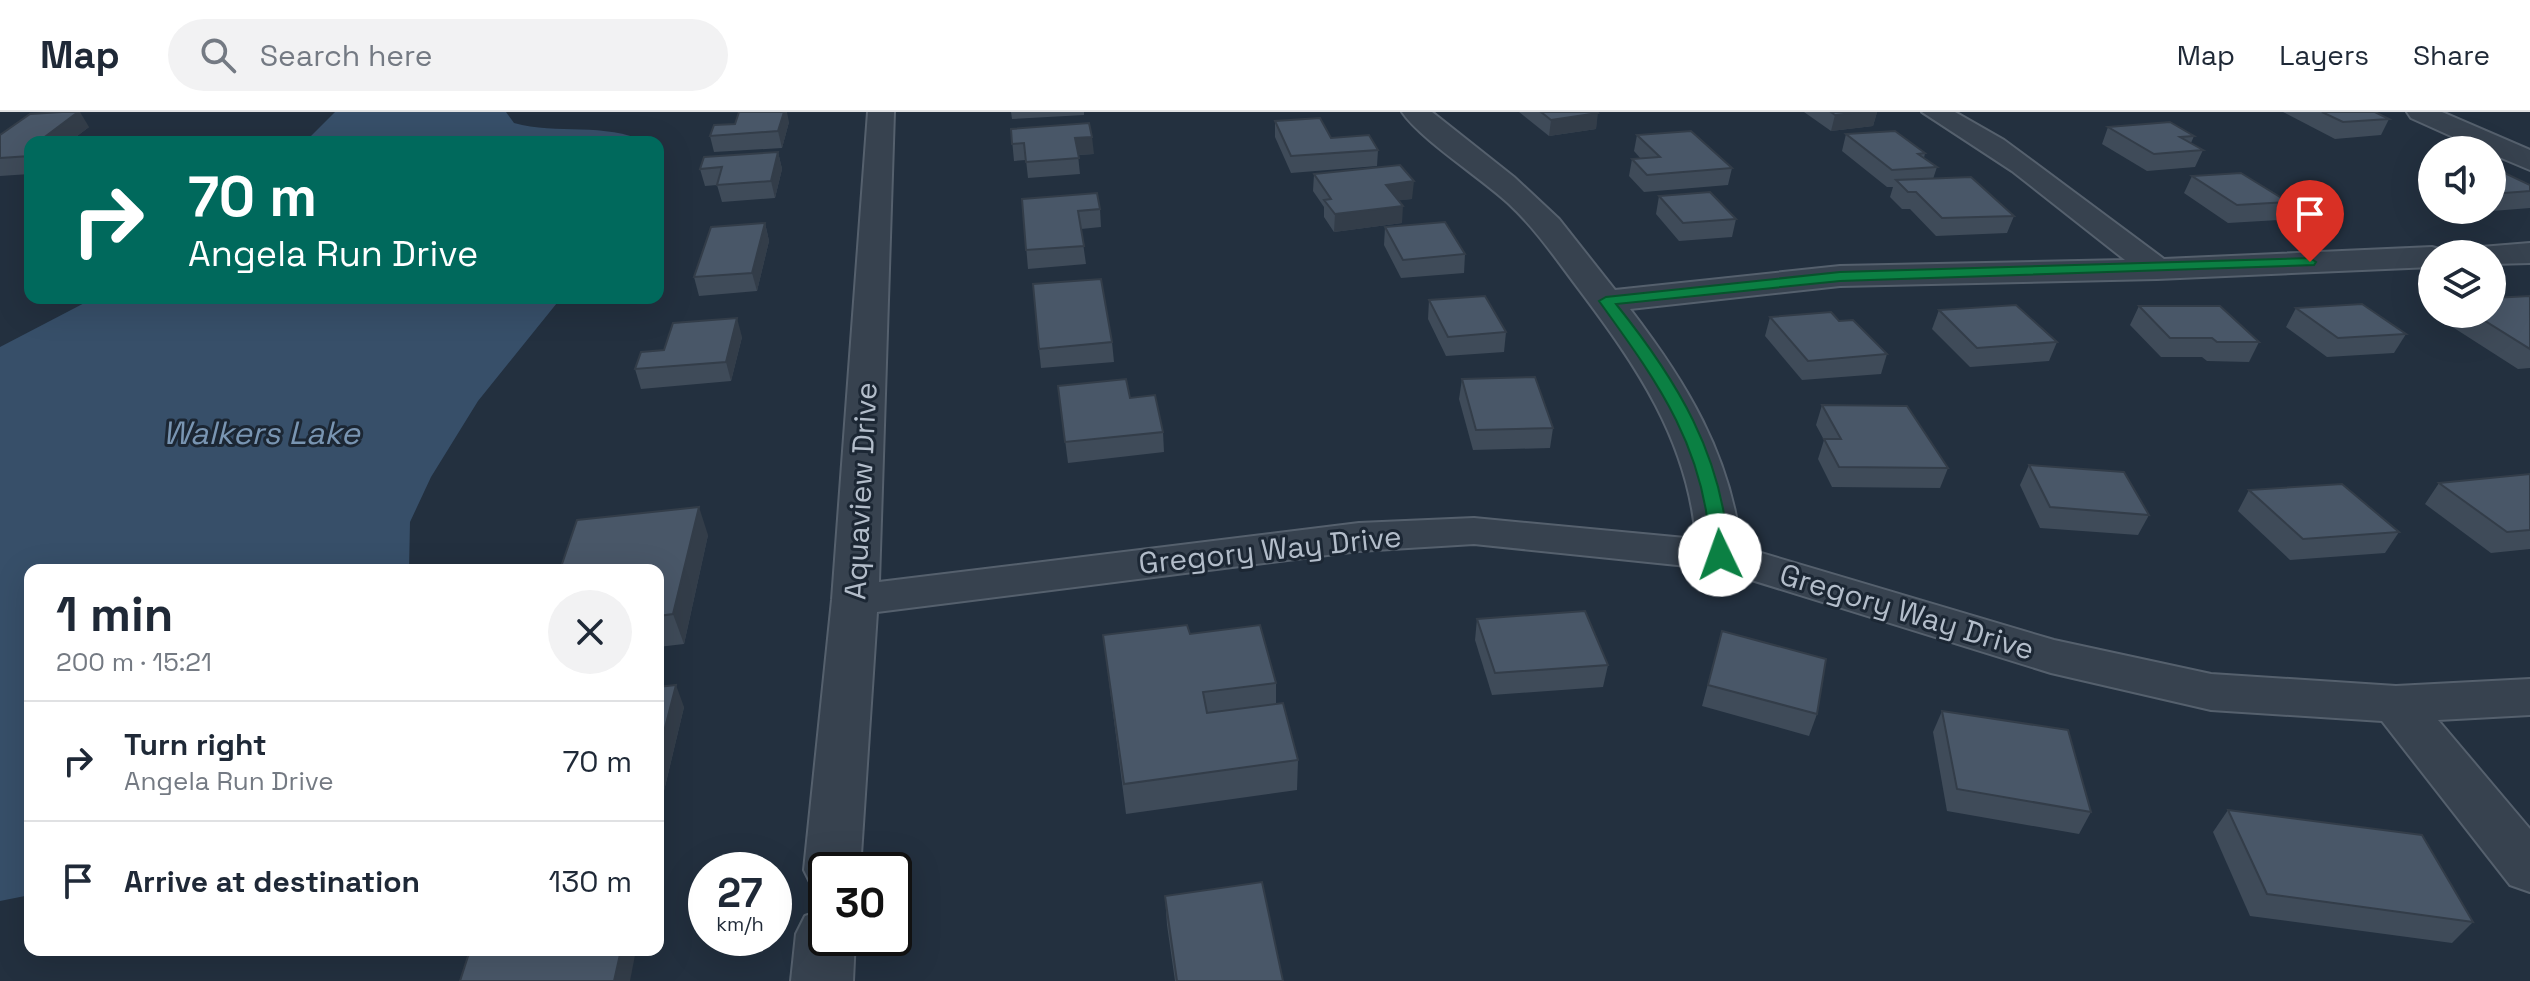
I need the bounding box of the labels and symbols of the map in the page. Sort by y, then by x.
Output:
pin [2276,180,2344,262]
street label: Aquaview Drive [835,381,886,601]
water label: Walkers Lake [162,413,361,453]
position arrow [1678,513,1762,597]
street label: Gregory Way Drive [1137,516,1403,583]
street label: Gregory Way Drive [1775,554,2039,669]
speed limit sign: 30 [808,852,912,956]

